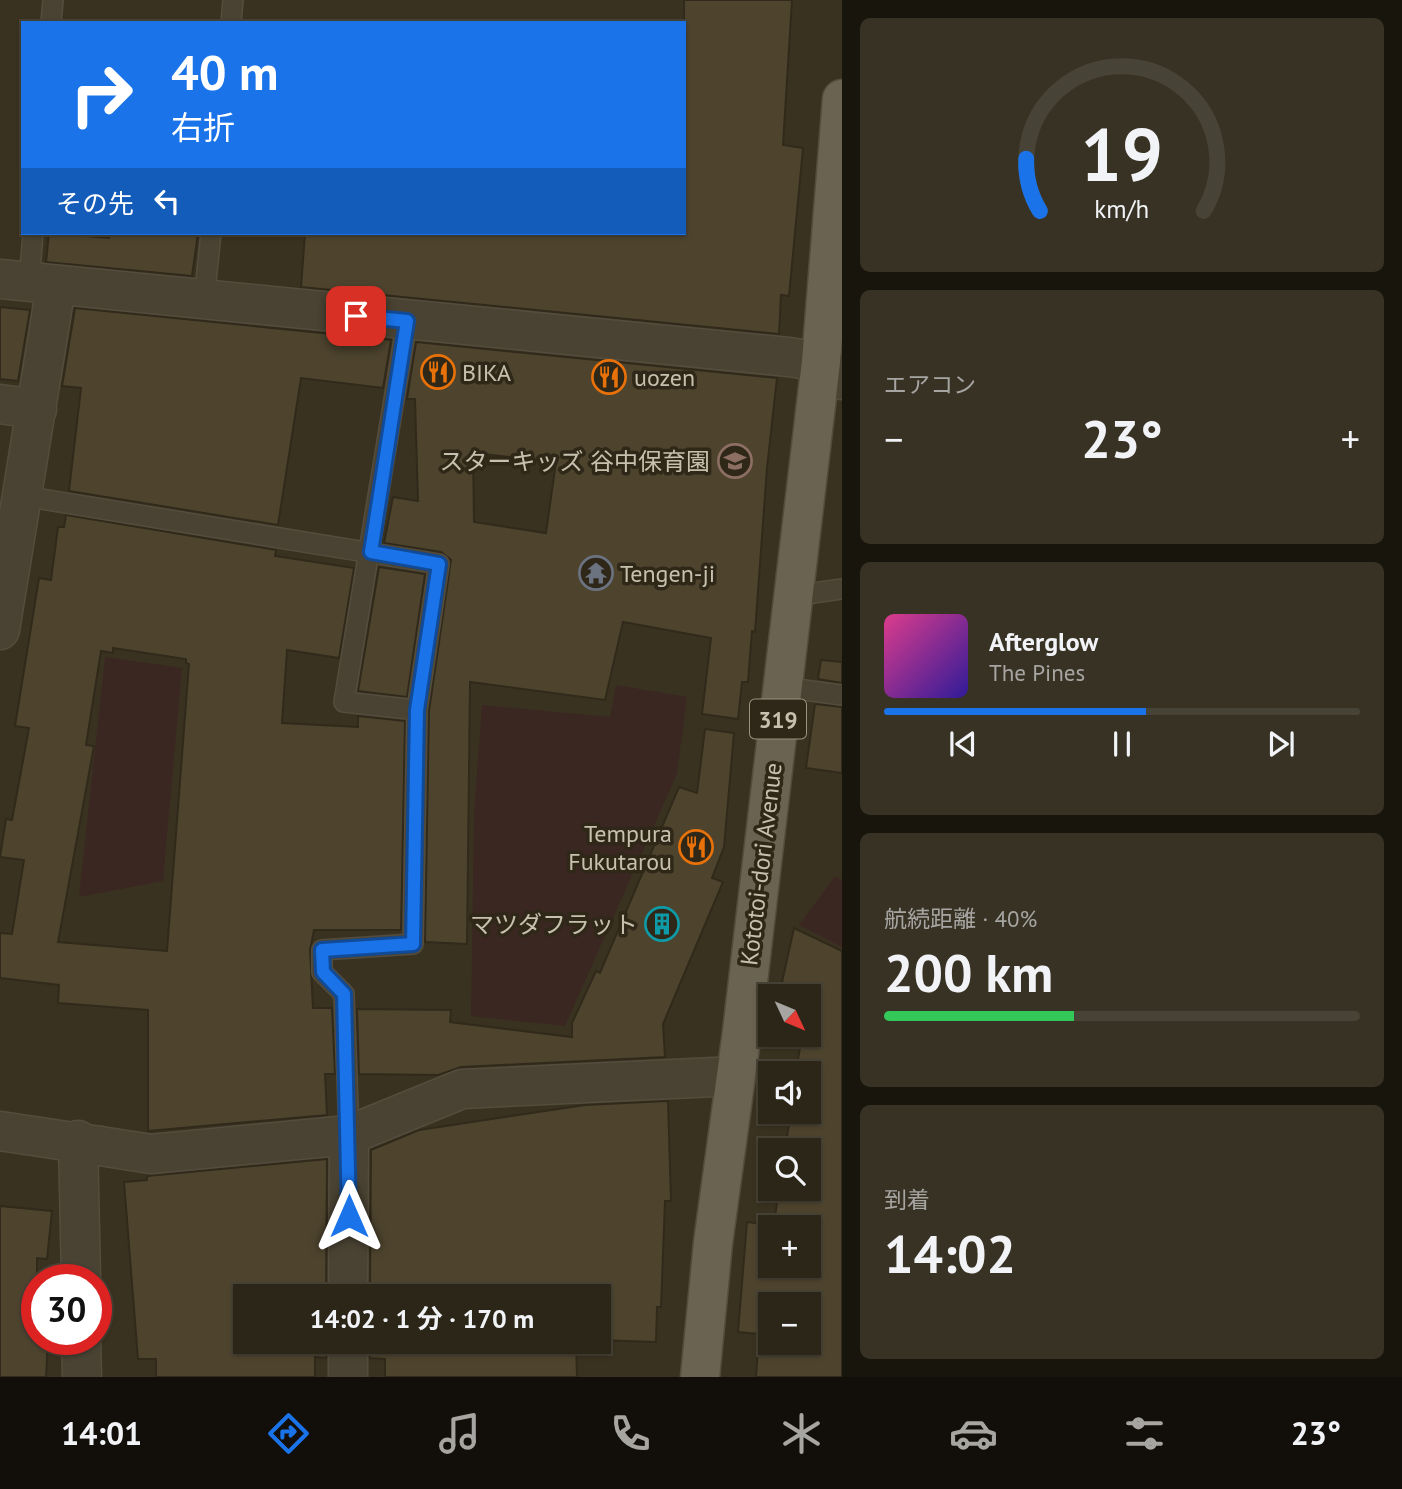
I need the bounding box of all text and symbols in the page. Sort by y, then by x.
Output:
text: 40 m [171,40,278,104]
icon: right [56,49,147,140]
text: 右折 [171,106,235,148]
text: 19 [1081,107,1163,201]
icon: left [148,182,186,220]
text: その先 [56,187,134,220]
text: km/h [1095,193,1149,225]
pin [326,286,386,346]
icon: arrive [337,297,375,335]
restaurant icon: BIKA [419,353,457,391]
place label: BIKA [462,357,511,388]
restaurant icon: uozen [590,358,628,396]
place label: uozen [634,362,695,393]
text: エアコン [884,370,976,399]
text: 23° [1081,405,1163,472]
text: − [884,414,903,463]
text: + [1341,414,1360,463]
school or university icon: スターキッズ 谷中保育園 [716,442,754,480]
place label: スターキッズ 谷中保育園 [440,446,710,477]
temple icon: Tengen-ji [577,554,615,592]
place label: Tengen-ji [620,558,715,589]
text: Afterglow [989,625,1098,658]
text: The Pines [989,658,1085,687]
road number: 319 [750,699,806,738]
icon: previous [944,725,982,763]
icon: pause [1103,725,1141,763]
icon: next [1262,725,1300,763]
street label: Kototoi-dori Avenue [733,761,789,967]
place label: Tempura Fukutarou [568,818,672,877]
restaurant icon: Tempura Fukutarou [677,828,715,866]
text: 航続距離 · 40% [884,904,1037,933]
building icon: マツダフラット [643,905,681,943]
place label: マツダフラット [470,909,638,940]
text: 200 km [884,939,1053,1006]
north arrow [758,984,821,1046]
map controls [758,984,821,1355]
button: sound [758,1061,821,1124]
button: search [758,1138,821,1201]
position arrow [312,1179,386,1253]
text: 到着 [884,1185,930,1214]
button: + [758,1215,821,1278]
text: 14:02 [884,1220,1016,1287]
speed limit sign: 30 [21,1264,112,1355]
button: − [758,1292,821,1355]
text: 14:02 · 1 分 · 170 m [310,1302,534,1335]
icon: directions [264,1409,313,1458]
icon: music [435,1409,484,1458]
icon: phone [606,1409,655,1458]
icon: climate [777,1409,826,1458]
icon: car [949,1409,998,1458]
icon: filters [1120,1409,1169,1458]
text: 14:01 [61,1412,142,1454]
text: 23° [1291,1412,1341,1454]

